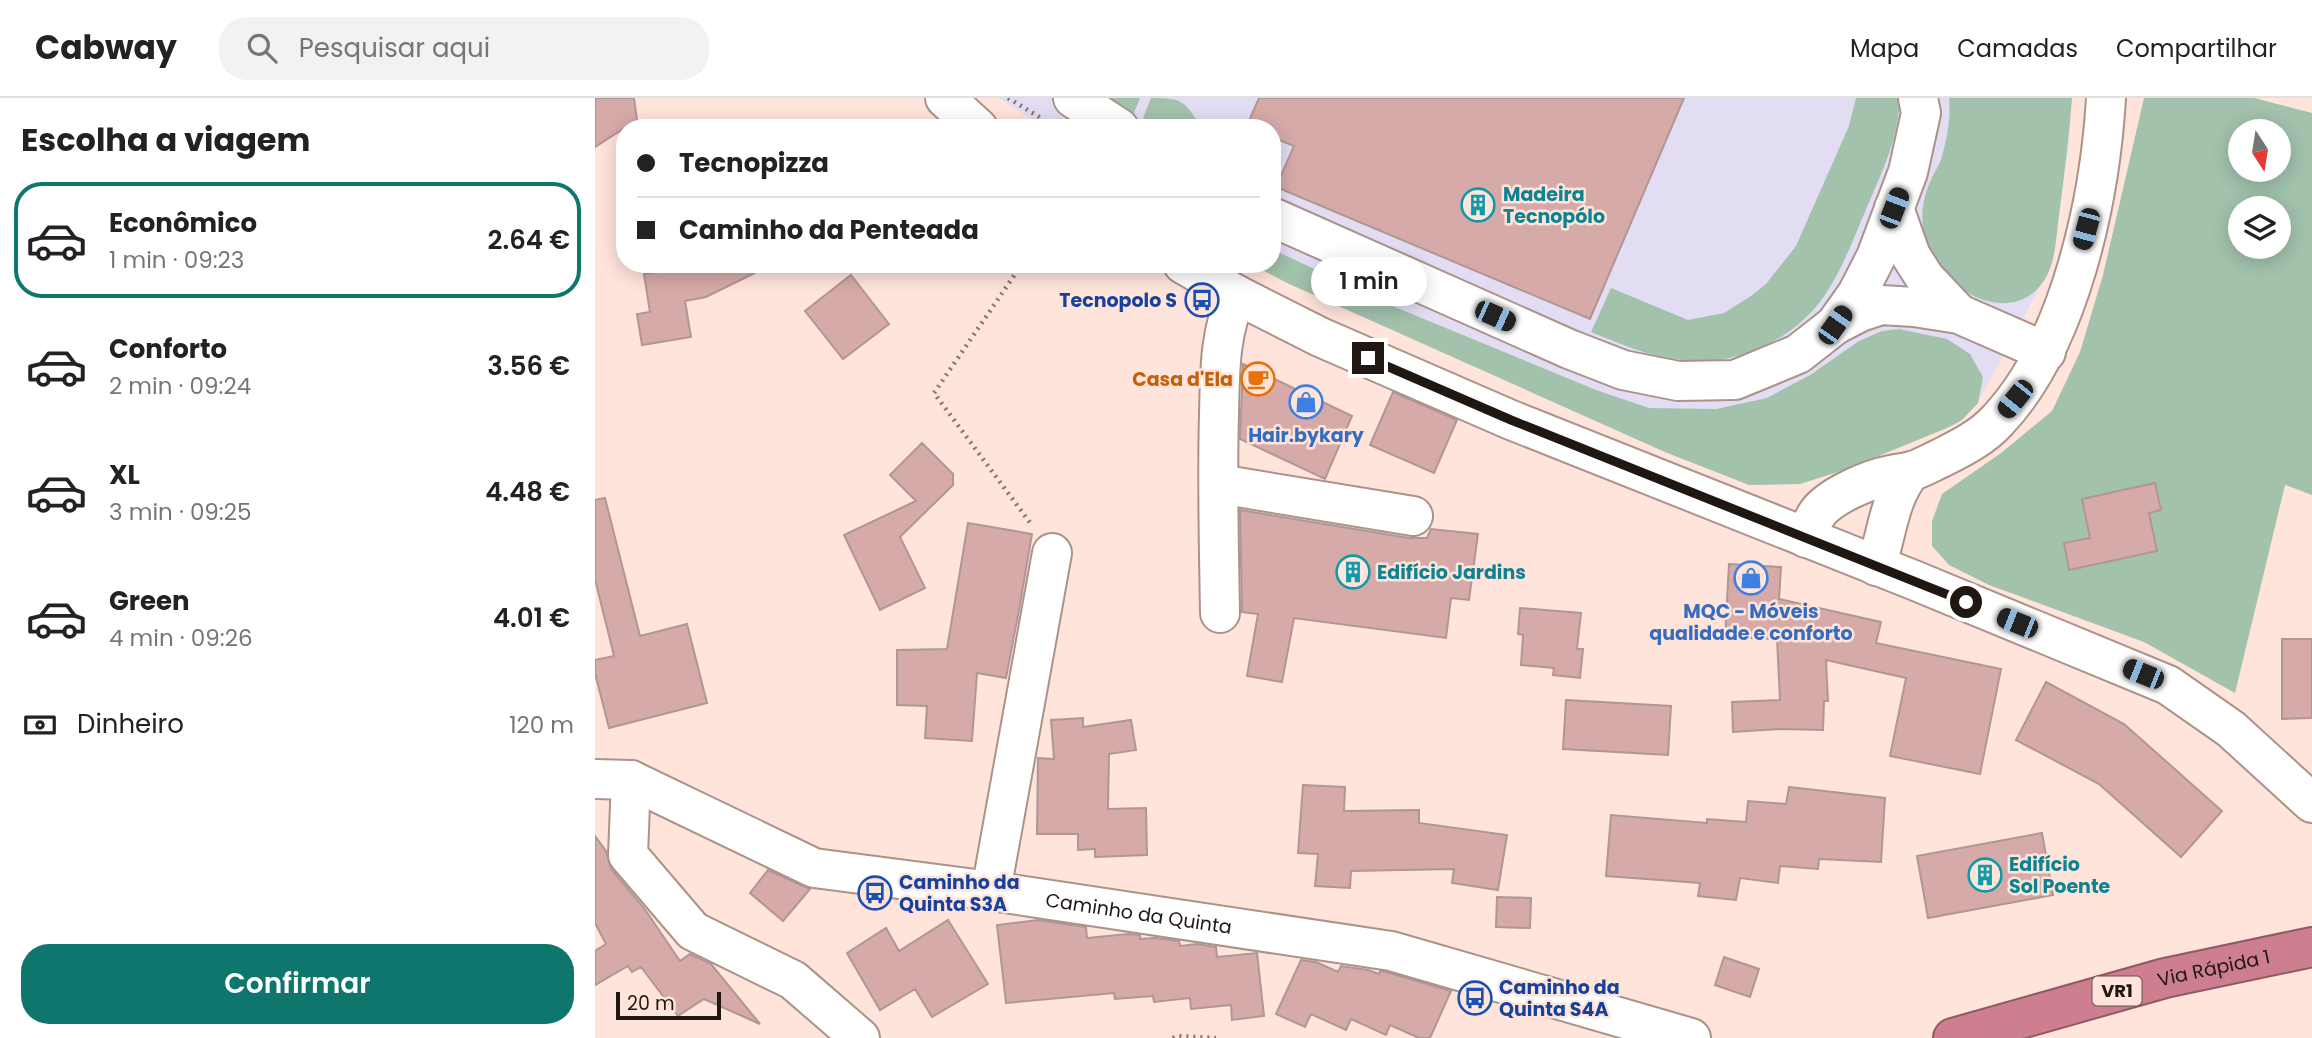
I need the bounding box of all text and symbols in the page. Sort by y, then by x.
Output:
search box [219,17,709,80]
text: Cabway [35,24,177,71]
icon: search [243,29,281,67]
text: Pesquisar aqui [299,30,490,66]
text: Mapa [1850,32,1919,65]
text: Camadas [1957,32,2078,65]
text: Compartilhar [2116,32,2277,65]
text: Escolha a viagem [21,117,310,162]
north arrow [2228,119,2291,182]
map controls [2228,119,2291,259]
text: Tecnopizza [679,145,829,181]
place label: Madeira Tecnopólo [1503,181,1605,230]
car [1877,185,1912,231]
building icon: Madeira Tecnopólo [1459,186,1497,224]
button: layers [2228,196,2291,259]
text: Econômico [109,205,257,241]
car [2071,206,2102,252]
icon: car [25,209,88,272]
text: Caminho da Penteada [679,212,979,248]
text: 2.64 € [488,222,570,258]
text: 1 min · 09:23 [109,244,244,276]
callout: 1 min [1310,257,1426,306]
text: 1 min [1339,265,1399,297]
bus stop icon: Tecnopolo S [1183,281,1221,319]
place label: Tecnopolo S [1059,287,1177,314]
car [1472,298,1519,334]
car [1815,302,1856,348]
text: Conforto [109,331,227,367]
icon: car [25,335,88,398]
route end [1352,342,1384,374]
text: 3.56 € [487,348,570,384]
cafe icon: Casa d'Ela [1239,360,1277,398]
place label: Casa d'Ela [1132,366,1233,393]
text: 2 min · 09:24 [109,370,251,402]
car [1994,376,2037,422]
shop icon: Hair.bykary [1287,383,1325,421]
place label: Hair.bykary [1248,422,1365,449]
text: XL [109,457,140,493]
icon: car [25,461,88,524]
text: 4.48 € [485,474,570,510]
text: 3 min · 09:25 [109,496,251,528]
building icon: Edifício Jardins [1334,553,1372,591]
place label: Edifício Jardins [1377,559,1526,586]
shop icon: MQC - Móveis qualidade e conforto [1732,559,1770,597]
text: Green [109,583,190,619]
route start [1950,586,1982,618]
icon: car [25,587,88,650]
place label: MQC - Móveis qualidade e conforto [1649,598,1853,647]
text: 4.01 € [493,600,570,636]
car [1994,605,2041,641]
text: 4 min · 09:26 [109,622,253,654]
car [2120,656,2167,692]
icon: cash [21,706,59,744]
text: Dinheiro [77,706,184,742]
text: 120 m [509,709,574,741]
place label: Edifício Sol Poente [2009,851,2111,900]
building icon: Edifício Sol Poente [1966,856,2004,894]
place label: Caminho da Quinta S3A [899,869,1020,918]
bus stop icon: Caminho da Quinta S3A [856,874,894,912]
street label: Caminho da Quinta [1044,886,1234,941]
street label: Via Rápida 1 [2154,943,2272,994]
button: Confirmar [21,944,574,1024]
place label: Caminho da Quinta S4A [1499,974,1620,1023]
road number: VR1 [2093,976,2141,1006]
bus stop icon: Caminho da Quinta S4A [1456,979,1494,1017]
scale bar [616,989,721,1021]
text: 20 m [627,990,675,1017]

